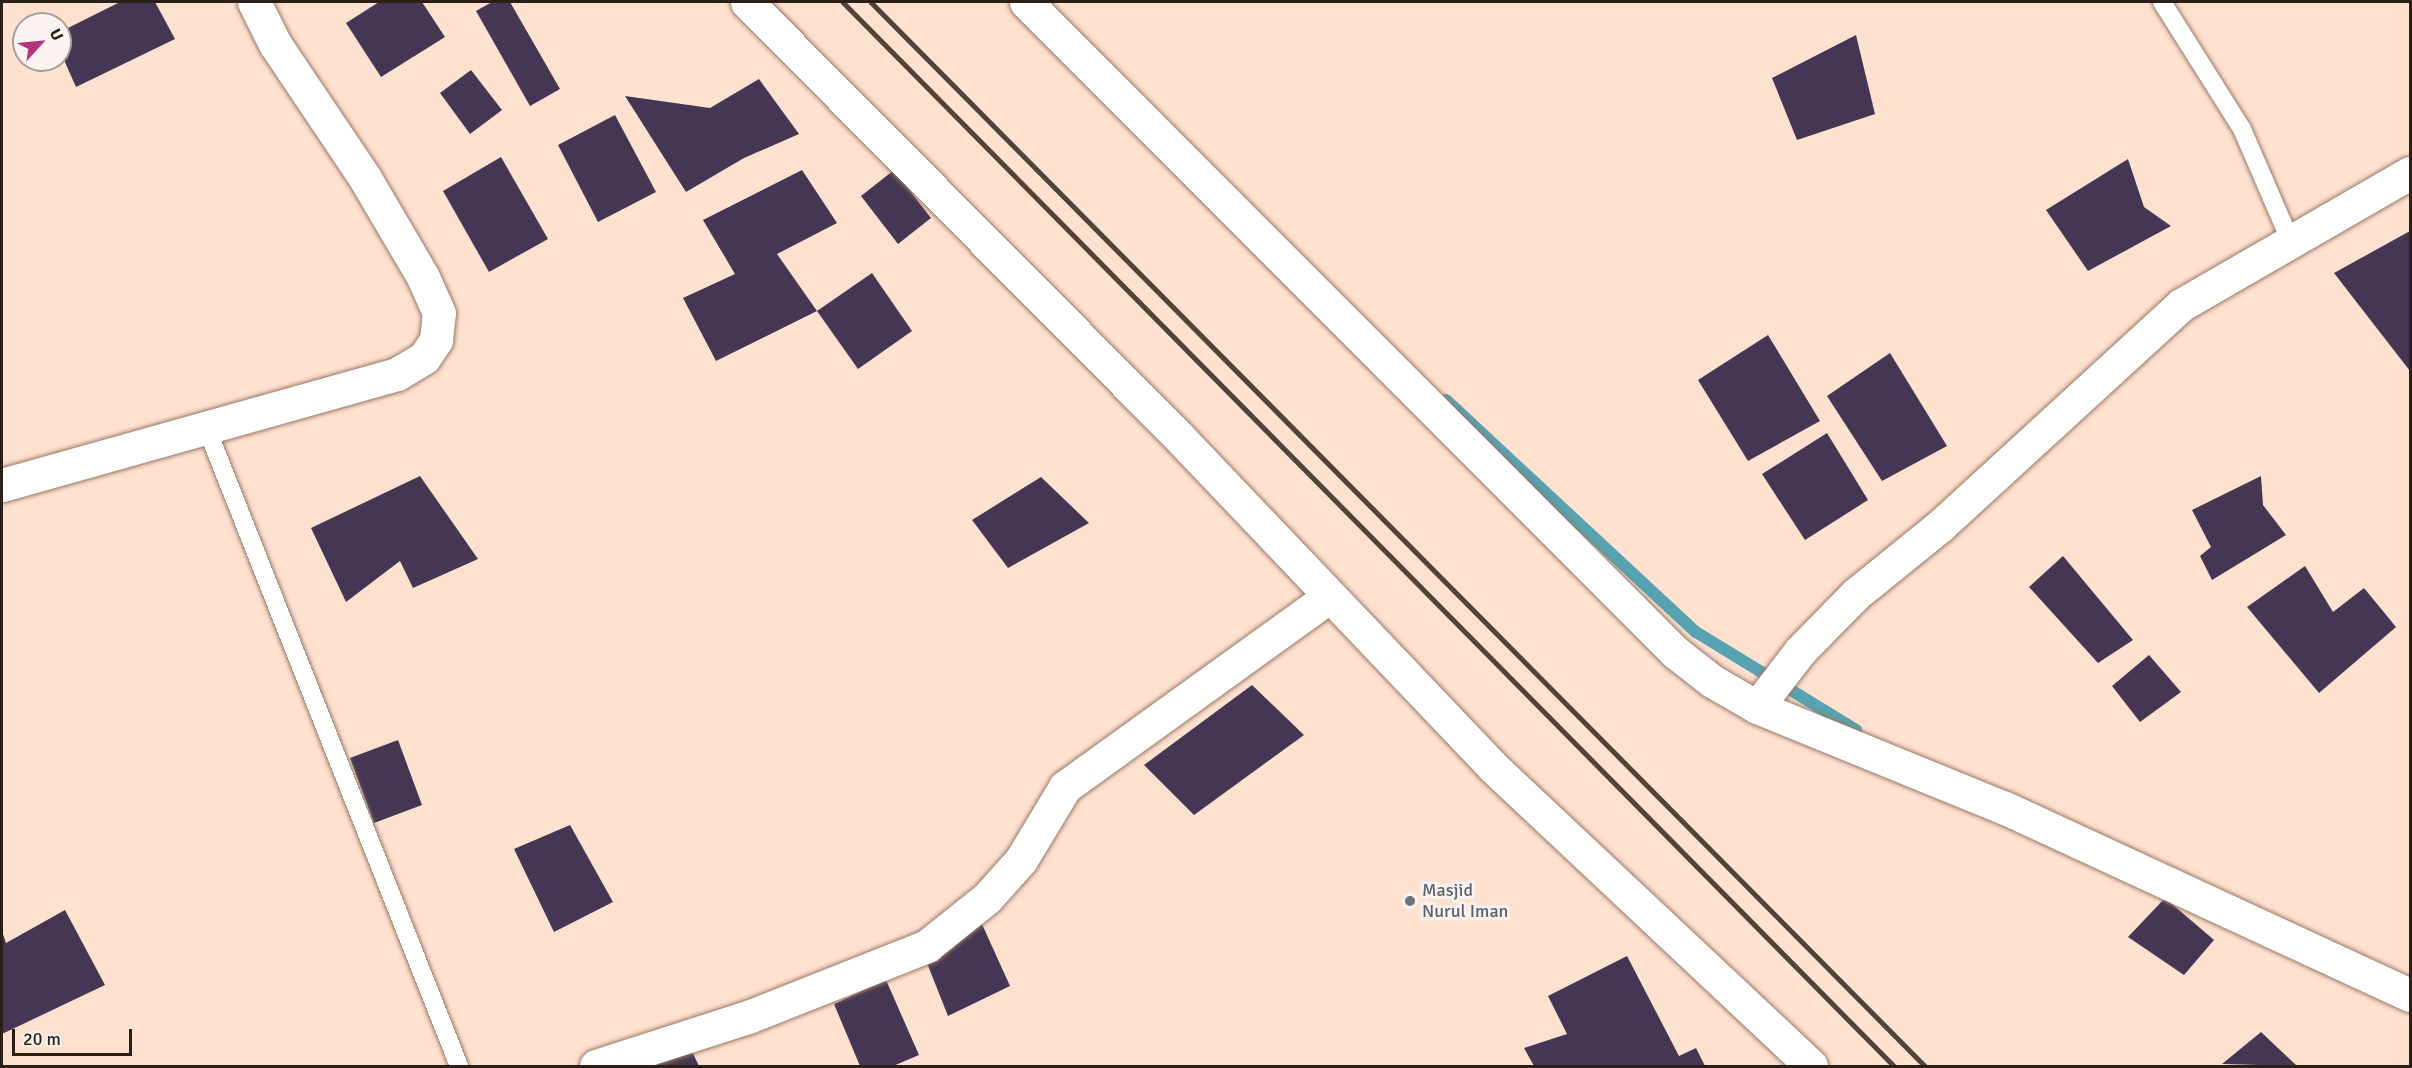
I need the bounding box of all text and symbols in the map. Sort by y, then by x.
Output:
north arrow [12,12,72,72]
text: U [45,25,68,44]
place label: Masjid Nurul Iman [1422,880,1508,922]
marker: Masjid Nurul Iman [1403,894,1417,908]
scale bar [15,1017,135,1055]
text: 20 m [23,1028,61,1050]

